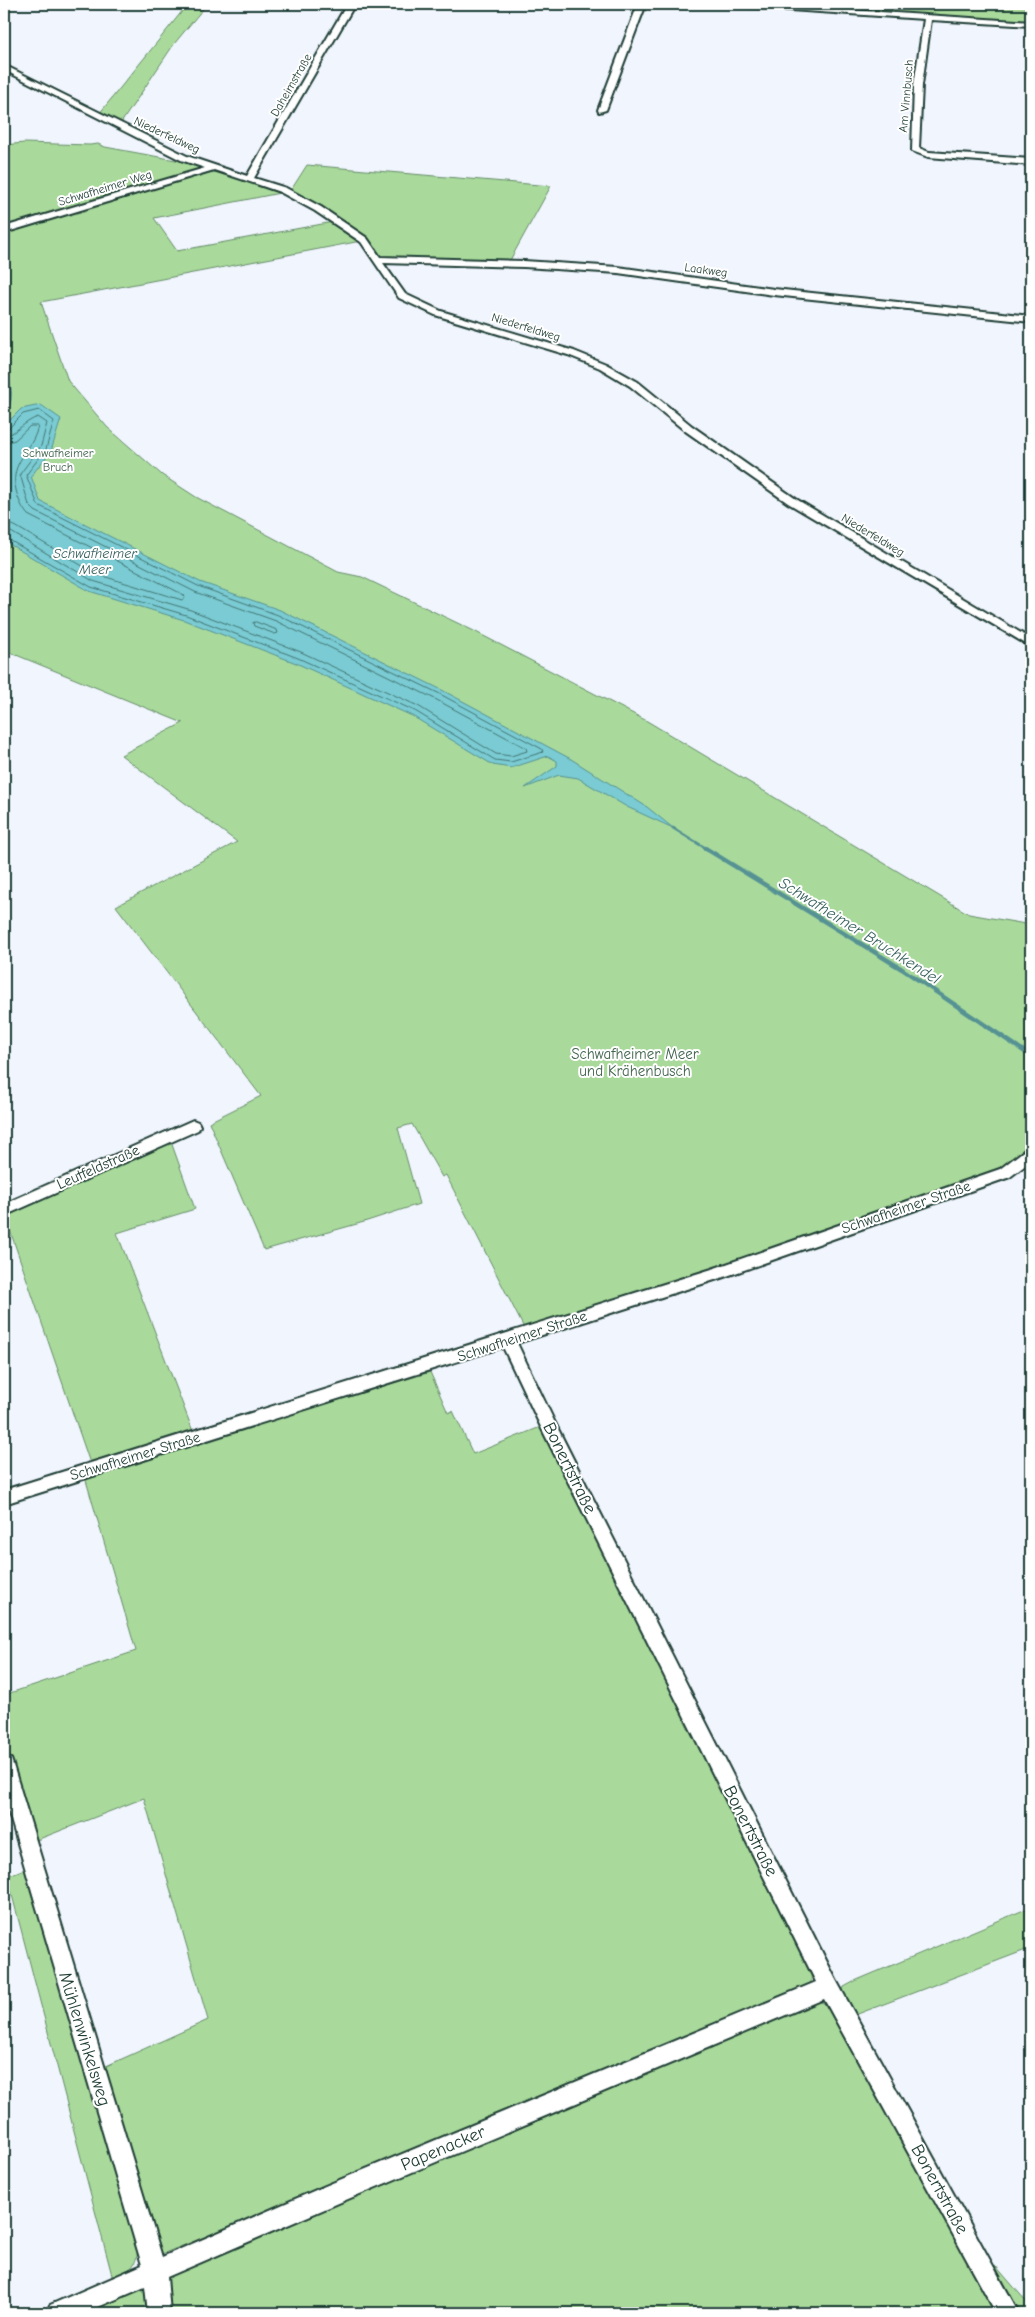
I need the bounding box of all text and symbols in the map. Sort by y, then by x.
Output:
street label: Daheimstraße [267,51,315,119]
street label: Am Vinnbusch [896,59,916,133]
street label: Niederfeldweg [132,114,202,156]
street label: Schwafheimer Weg [56,167,154,209]
street label: Laakweg [684,260,728,280]
street label: Niederfeldweg [490,310,562,344]
park label: Schwafheimer Bruch [22,446,94,474]
street label: Niederfeldweg [839,511,907,559]
water label: Schwafheimer Meer [53,545,138,578]
water label: Schwafheimer Bruchkendel [776,874,944,988]
park label: Schwafheimer Meer und Krähenbusch [571,1045,699,1080]
street label: Leutfeldstraße [54,1141,143,1193]
street label: Schwafheimer Straße [839,1176,973,1238]
street label: Schwafheimer Straße [455,1306,590,1365]
street label: Bonertstraße [538,1419,601,1517]
street label: Schwafheimer Straße [68,1427,203,1484]
street label: Bonertstraße [719,1782,782,1880]
street label: Mühlenwinkelsweg [54,1969,115,2109]
street label: Papenacker [398,2121,489,2176]
street label: Bonertstraße [906,2141,973,2238]

